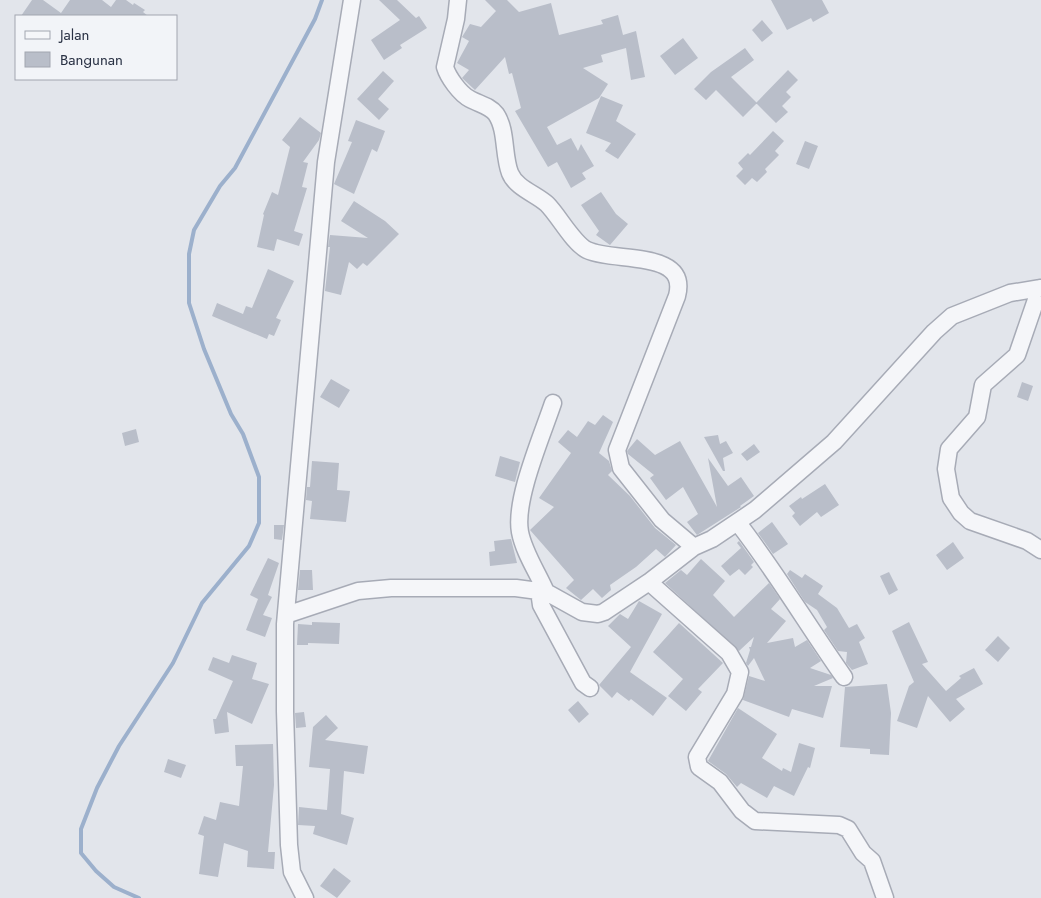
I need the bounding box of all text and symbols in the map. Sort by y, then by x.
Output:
legend [15,15,178,80]
text: Jalan [58,24,89,46]
text: Bangunan [60,49,123,71]

